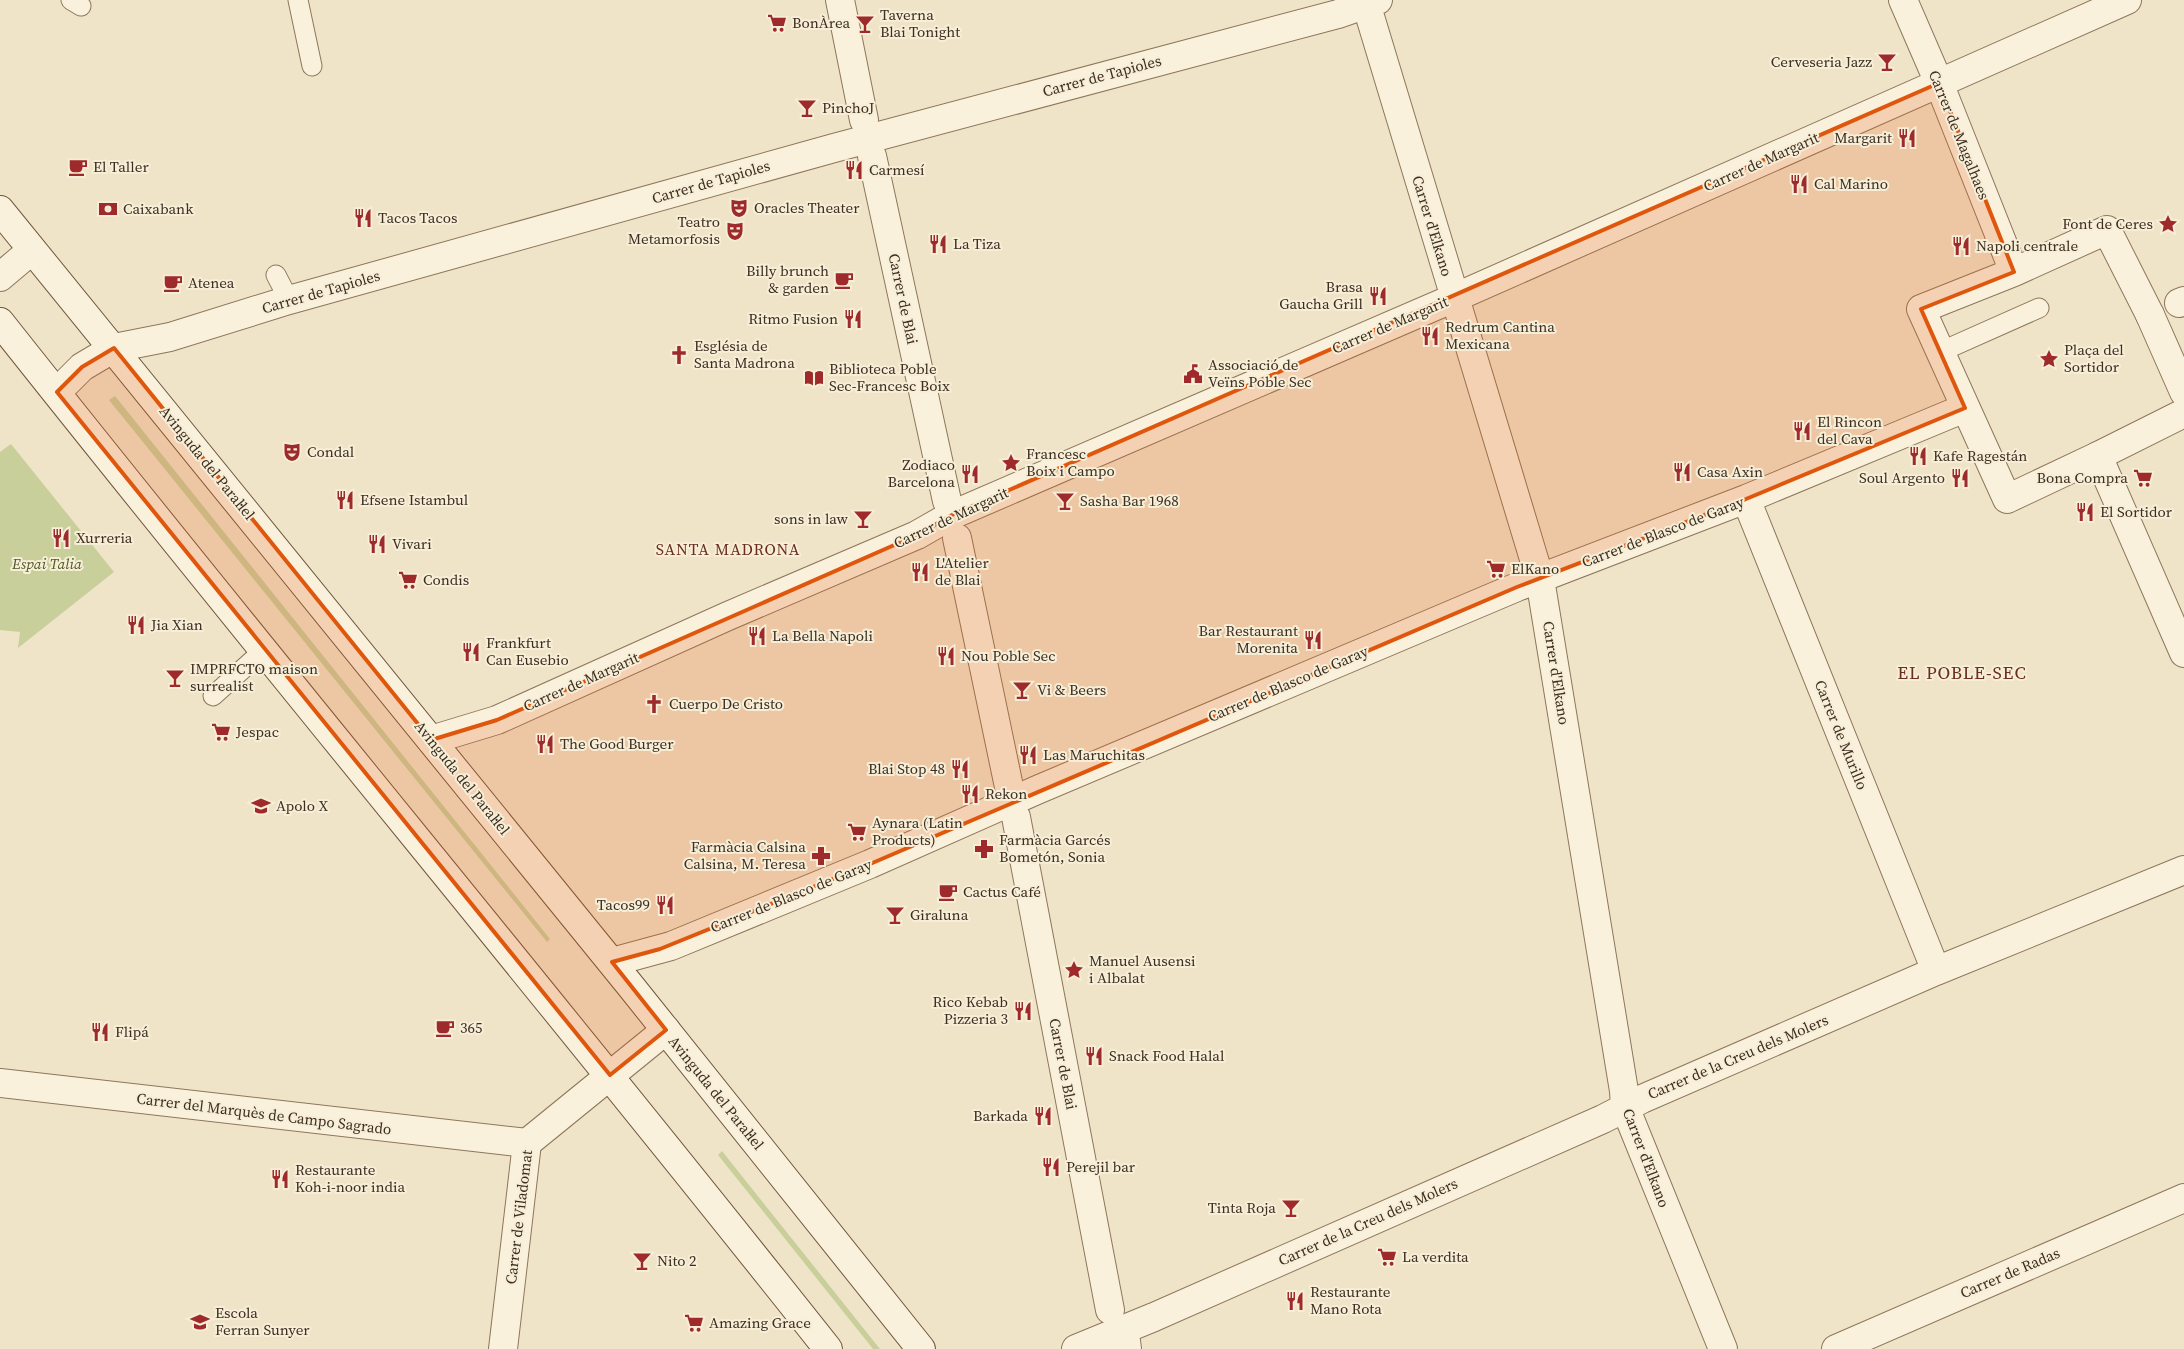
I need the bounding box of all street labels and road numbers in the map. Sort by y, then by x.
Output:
street label: Carrer de Tapioles [1040,50,1164,101]
street label: Carrer de Magalhaes [1924,67,1995,203]
street label: Carrer de Margarit [1700,127,1822,196]
street label: Carrer de Tapioles [649,155,772,208]
street label: Carrer d'Elkano [1407,173,1458,279]
street label: Carrer de Blai [884,252,923,346]
street label: Carrer de Tapioles [259,265,382,318]
street label: Carrer de Margarit [1328,291,1451,359]
street label: Avinguda del Paral·lel [155,401,260,524]
street label: Carrer de Margarit [890,482,1012,553]
street label: Carrer de Blasco de Garay [1579,491,1747,572]
street label: Carrer d'Elkano [1538,620,1575,726]
street label: Carrer de Blasco de Garay [1204,640,1371,727]
street label: Carrer de Margarit [520,647,642,716]
street label: Carrer de Murillo [1810,677,1873,793]
street label: Avinguda del Paral·lel [410,716,515,839]
street label: Carrer de Blasco de Garay [707,853,875,938]
street label: Carrer de la Creu dels Molers [1644,1009,1831,1104]
street label: Carrer de Blai [1044,1017,1083,1111]
street label: Avinguda del Paral·lel [664,1031,769,1154]
street label: Carrer del Marquès de Campo Sagrado [135,1087,393,1140]
street label: Carrer d'Elkano [1618,1105,1675,1210]
street label: Carrer de Viladomat [500,1148,537,1285]
street label: Carrer de la Creu dels Molers [1275,1172,1461,1271]
street label: Carrer de Radas [1957,1242,2063,1303]

